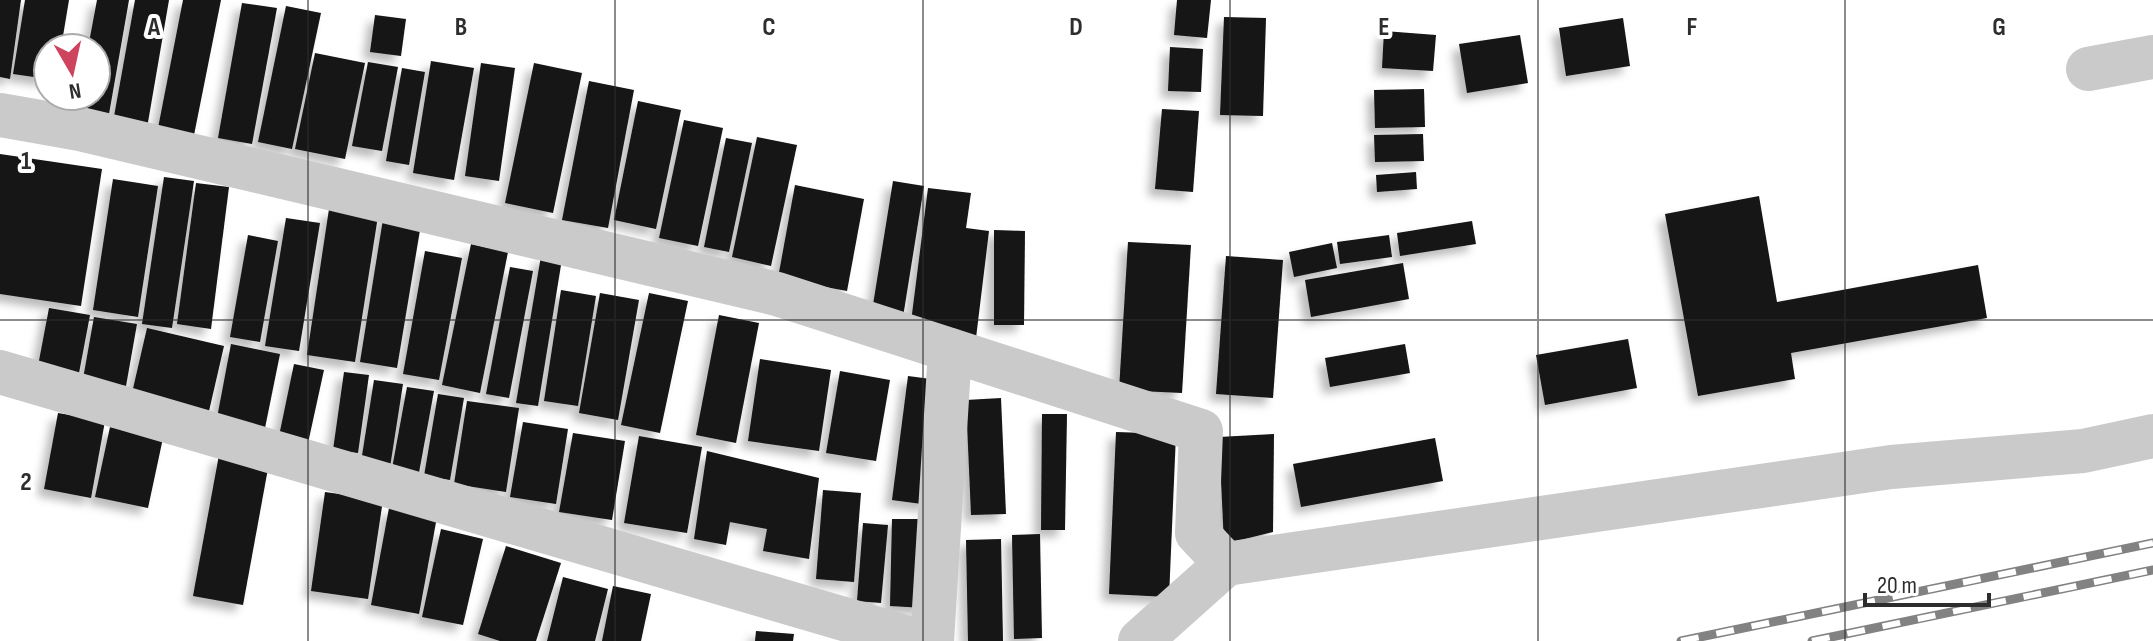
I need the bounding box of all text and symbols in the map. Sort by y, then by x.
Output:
text: A [147,12,161,43]
text: B [455,12,467,43]
text: C [762,12,776,43]
text: D [1069,12,1083,43]
text: E [1378,12,1390,43]
text: F [1687,12,1698,43]
text: G [1992,12,2006,43]
north arrow [32,32,112,112]
text: N [67,76,83,105]
text: 1 [21,146,31,177]
text: 2 [20,467,32,498]
scale bar [1865,557,1989,607]
text: 20 m [1877,571,1917,600]

